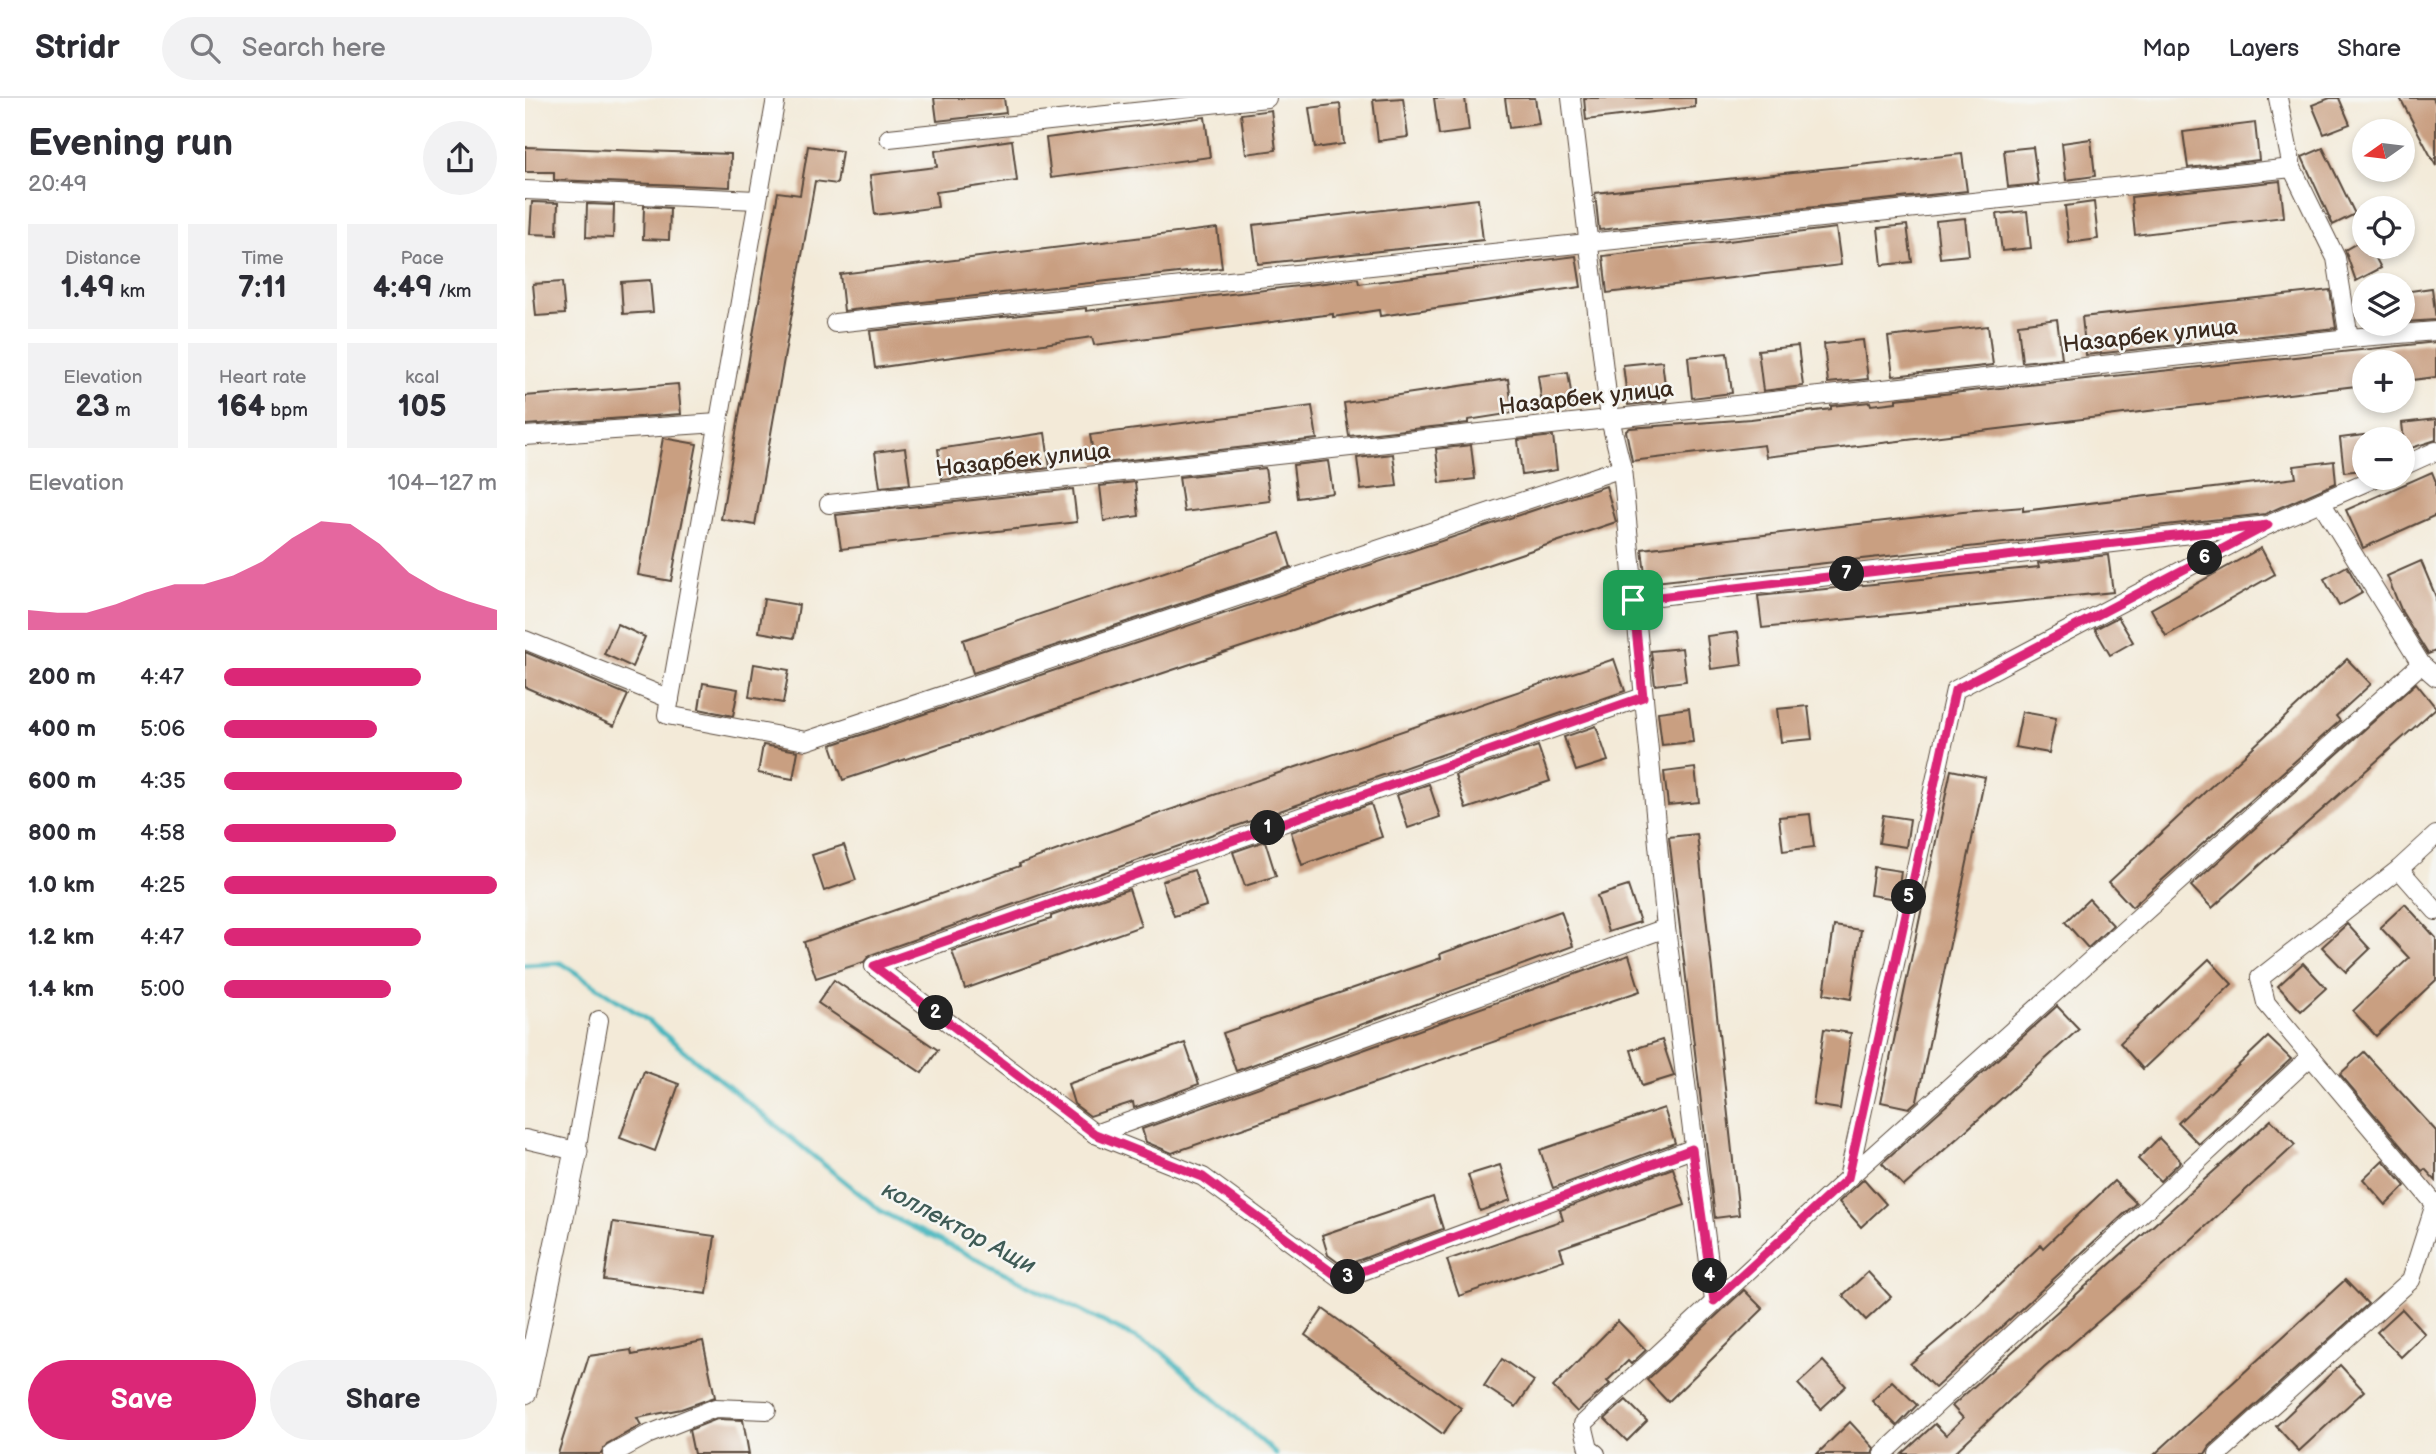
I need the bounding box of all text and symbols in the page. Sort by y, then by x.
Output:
search box [162,17,652,80]
text: Stridr [35,28,120,68]
icon: search [186,29,224,67]
text: Search here [242,33,386,64]
text: Map [2142,34,2190,63]
text: Layers [2228,34,2299,63]
text: Share [2337,34,2401,63]
north arrow [2352,119,2415,182]
map controls [2352,119,2415,490]
text: Evening run [28,121,233,166]
button: share [423,121,497,195]
text: 20:49 [28,170,87,198]
button: locate [2352,196,2415,259]
text: Distance [65,247,141,270]
text: Time [241,247,284,270]
text: Pace [401,247,444,270]
text: 1.49 [61,270,115,306]
text: 7:11 [238,270,287,306]
text: 4:49 [373,270,433,306]
button: layers [2352,273,2415,336]
text: km [115,280,145,303]
text: /km [433,280,472,303]
street label: Назарбек улица [2061,313,2239,359]
button: + [2352,350,2415,413]
text: Elevation [63,366,142,389]
text: Heart rate [219,366,306,389]
text: kcal [405,366,439,389]
street label: Назарбек улица [1497,375,1675,421]
text: 23 [75,389,110,425]
text: 164 [217,389,265,425]
text: 105 [398,389,446,425]
text: m [110,399,131,422]
text: bpm [265,399,308,422]
button: − [2352,427,2415,490]
street label: Назарбек улица [934,437,1112,483]
text: Elevation [28,469,124,497]
text: 104–127 m [388,469,497,497]
pin: 6 [2187,540,2223,575]
text: 6 [2199,546,2210,569]
pin: 7 [1829,556,1865,592]
text: 7 [1841,562,1852,585]
pin [1603,570,1663,630]
icon: arrive [1614,581,1652,619]
text: 200 m [28,663,96,691]
text: 4:47 [140,663,184,691]
text: 400 m [28,715,96,743]
text: 5:06 [140,715,185,743]
text: 600 m [28,767,96,795]
text: 4:35 [140,767,186,795]
pin: 1 [1251,810,1285,846]
text: 1 [1264,816,1272,839]
text: 800 m [28,819,96,847]
text: 4:58 [140,819,185,847]
text: 1.0 km [28,871,95,899]
text: 4:25 [140,871,185,899]
pin: 5 [1891,880,1927,914]
text: 5 [1903,885,1914,908]
text: 1.2 km [28,923,94,951]
text: 4:47 [140,923,184,951]
text: 1.4 km [28,975,94,1003]
text: 5:00 [140,975,185,1003]
pin: 2 [919,996,953,1030]
text: 2 [930,1001,941,1024]
water label: коллектор Ащи [877,1175,1041,1280]
pin: 4 [1693,1258,1727,1294]
pin: 3 [1331,1260,1365,1294]
text: 4 [1704,1264,1715,1287]
text: 3 [1342,1265,1353,1288]
button: Save [28,1360,256,1440]
button: Share [270,1360,497,1440]

